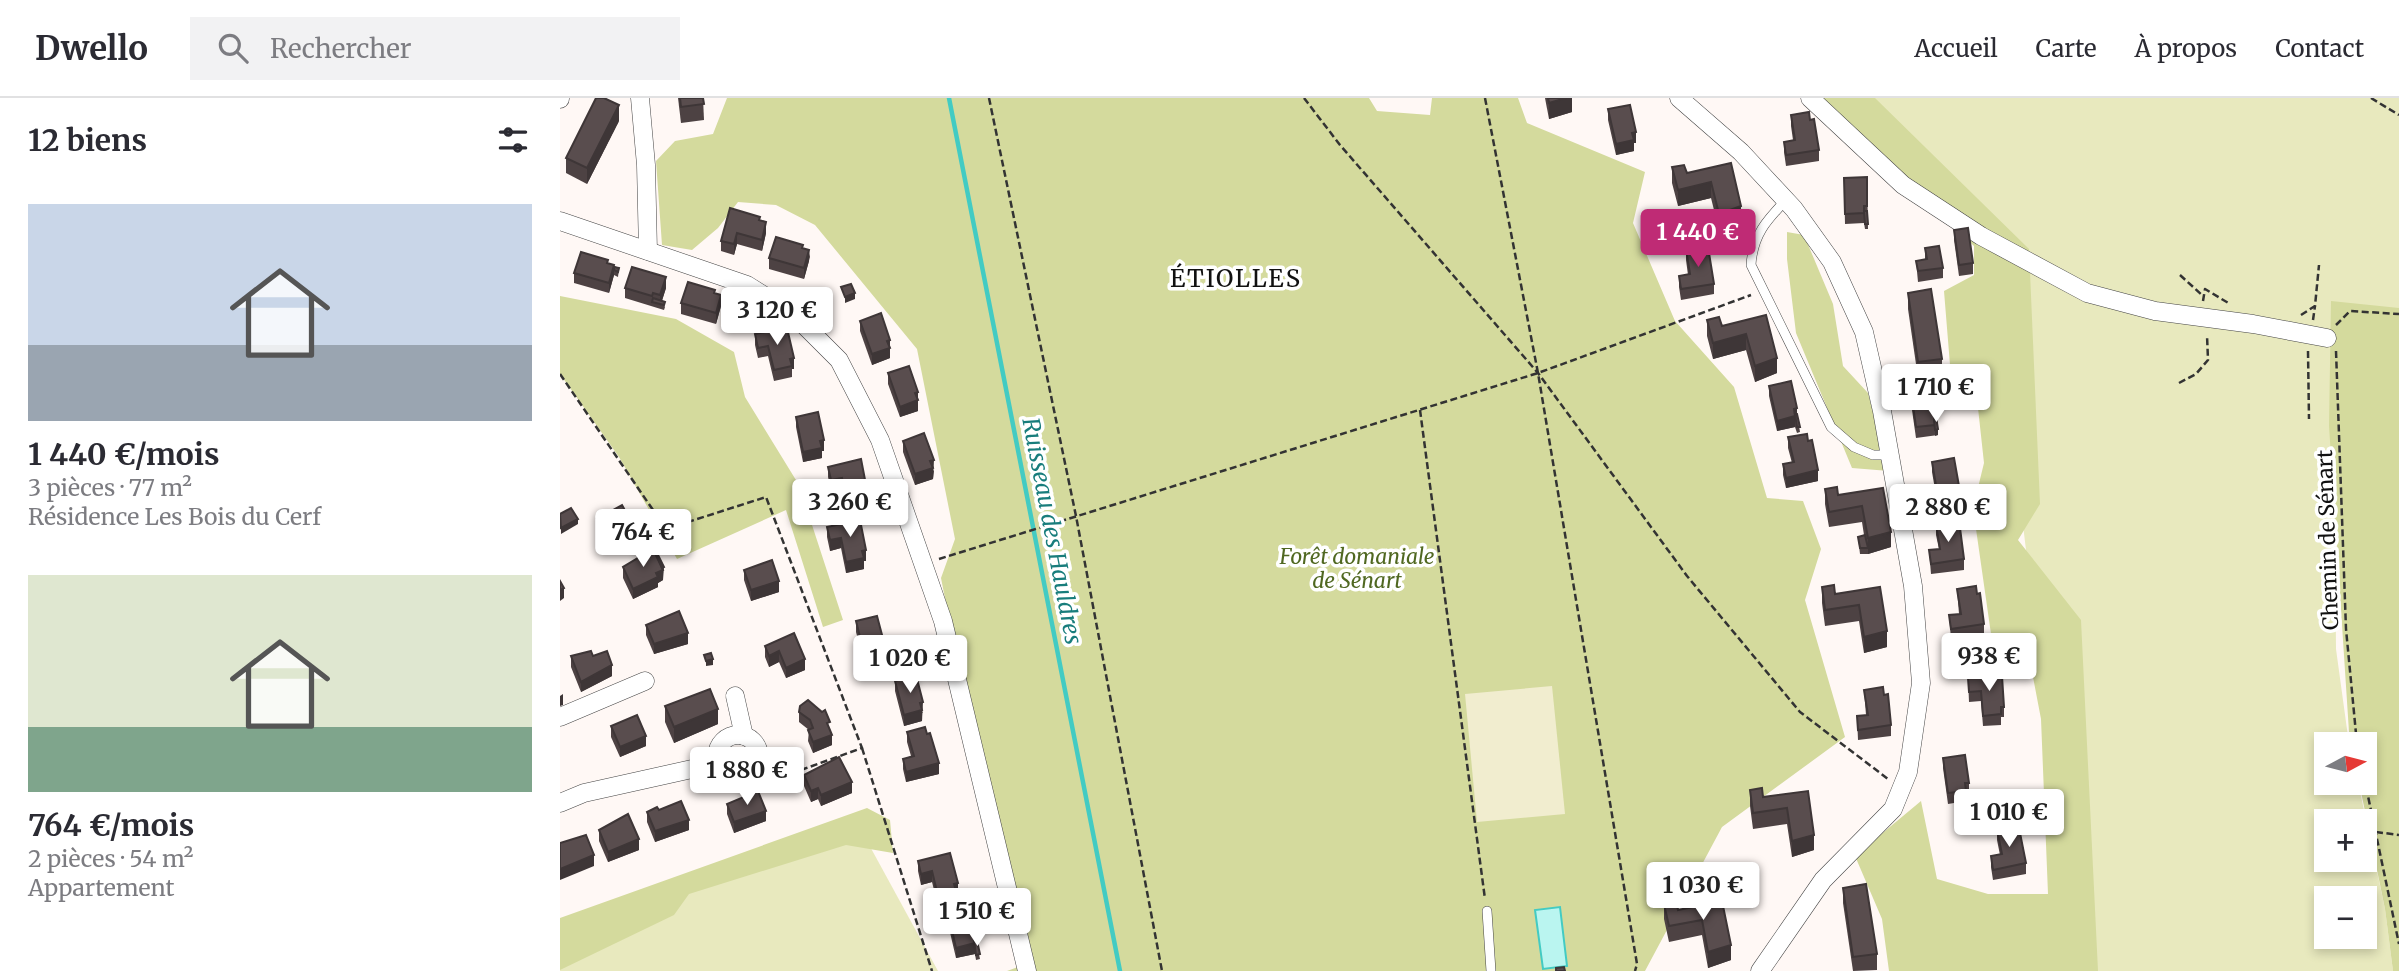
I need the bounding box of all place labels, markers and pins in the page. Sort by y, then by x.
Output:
pin: 1 440 € [1633,209,1763,269]
pin: 3 120 € [712,288,842,347]
pin: 1 710 € [1871,364,2001,424]
pin: 3 260 € [785,480,915,539]
pin: 2 880 € [1883,484,2013,544]
pin: 764 € [594,510,692,569]
pin: 938 € [1940,634,2038,693]
pin: 1 020 € [845,636,975,695]
pin: 1 880 € [682,748,812,807]
pin: 1 010 € [1944,790,2074,849]
pin: 1 030 € [1638,862,1768,922]
pin: 1 510 € [912,888,1042,948]

